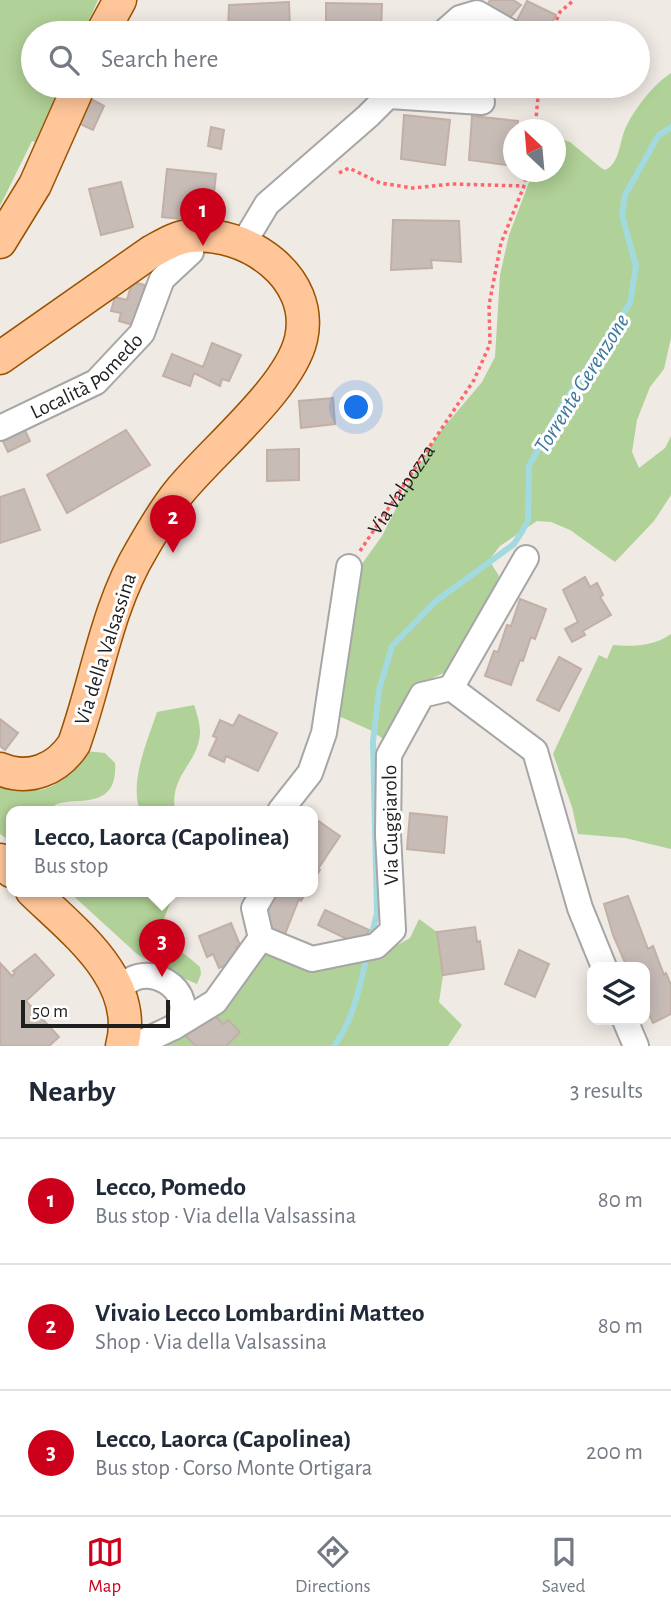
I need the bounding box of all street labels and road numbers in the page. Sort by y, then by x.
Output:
street label: Località Pomedo [27,329,147,423]
street label: Via Valpozza [364,441,439,539]
street label: Via della Valsassina [71,570,140,728]
street label: Via Guggiarolo [379,765,402,885]

